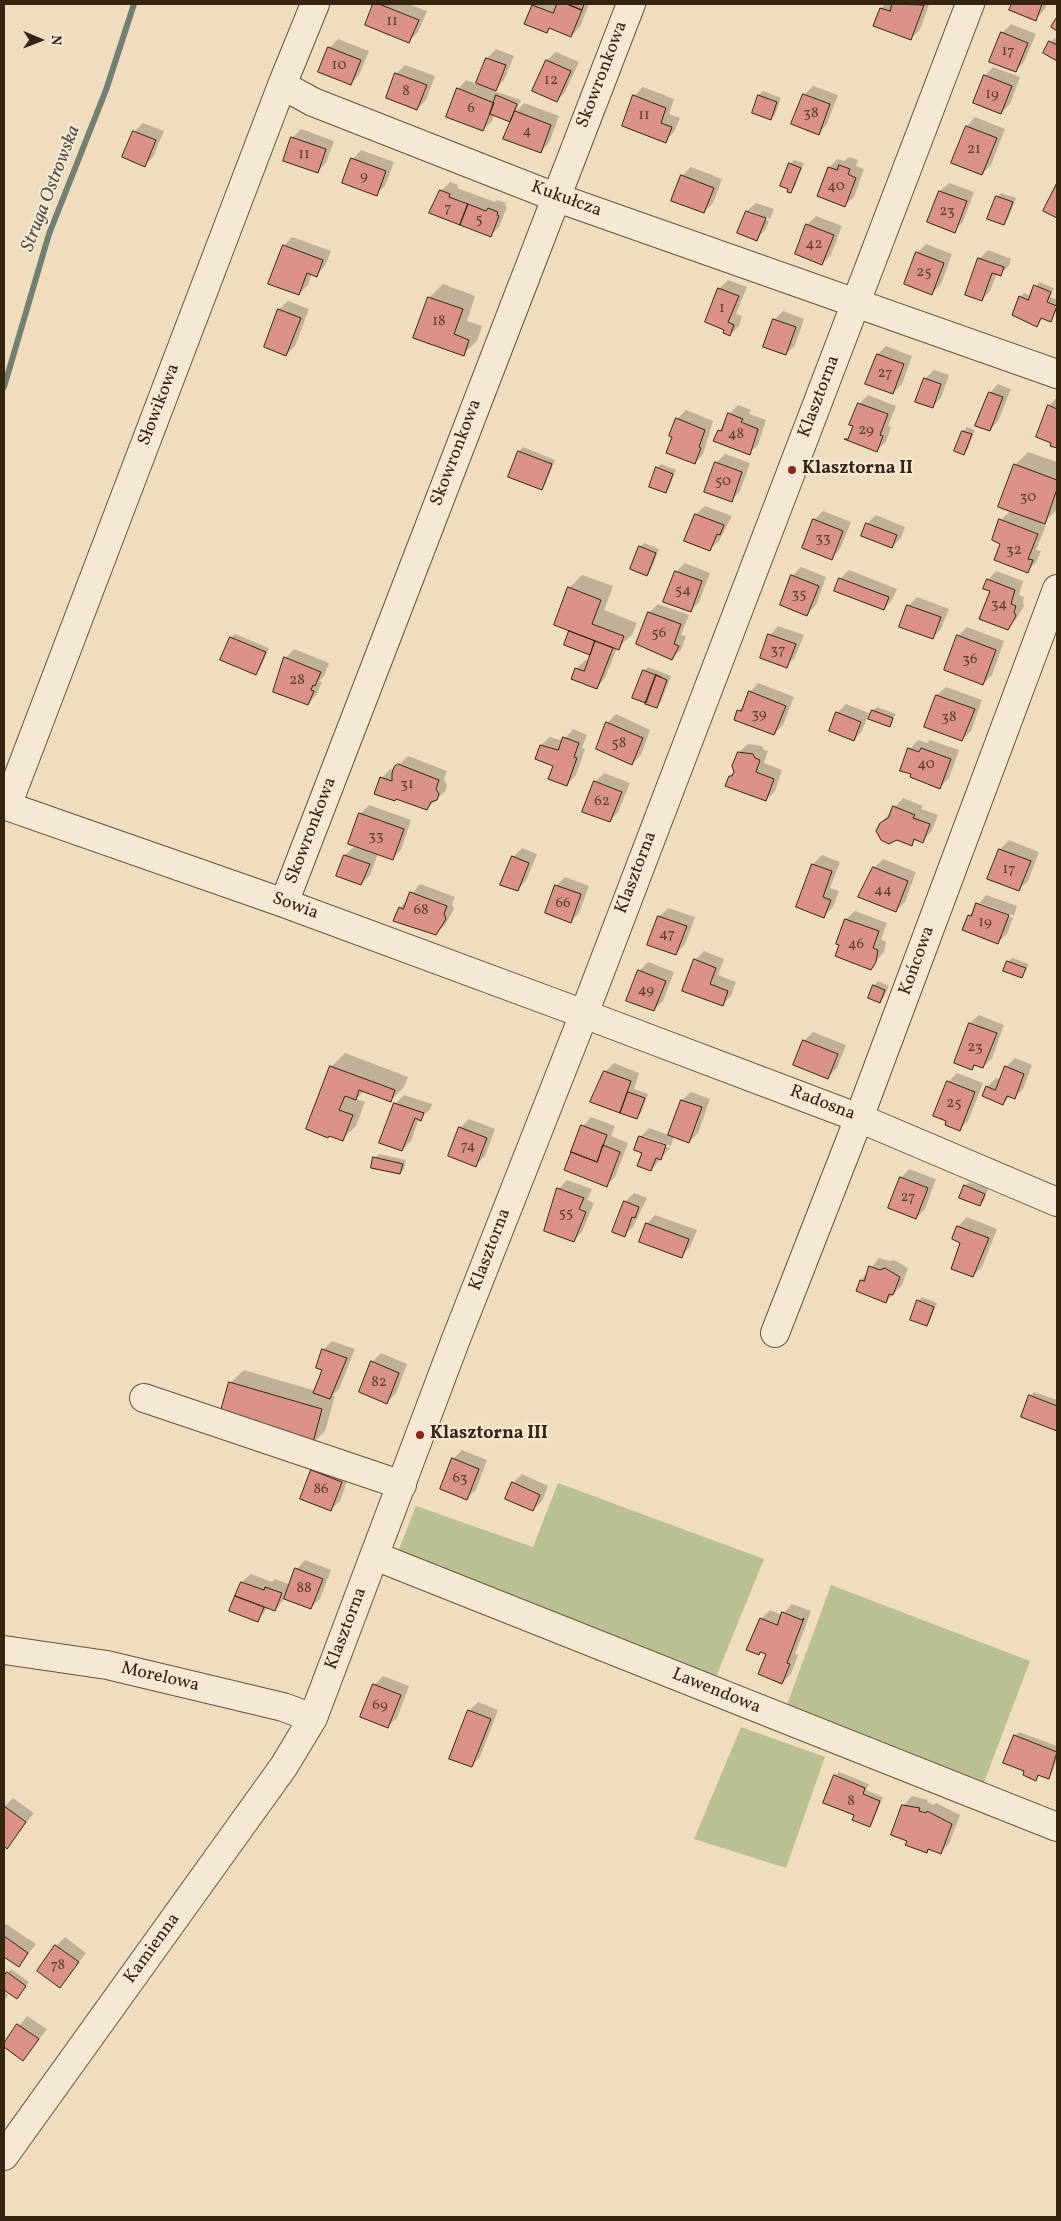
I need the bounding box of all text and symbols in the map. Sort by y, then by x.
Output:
house number: 11 [386,13,398,31]
north arrow [15,15,65,65]
street label: Skowronkowa [573,19,633,131]
text: N [46,35,65,46]
house number: 17 [1001,43,1015,61]
house number: 10 [332,57,346,75]
house number: 12 [544,72,558,90]
house number: 8 [402,83,410,101]
house number: 19 [985,86,999,104]
house number: 6 [467,100,475,118]
house number: 38 [803,105,819,123]
house number: 11 [638,107,650,125]
water label: Struga Ostrowska [18,123,86,255]
house number: 4 [523,123,531,141]
house number: 21 [967,141,981,159]
house number: 11 [298,146,310,164]
house number: 9 [360,168,368,186]
street label: Kukułcza [528,177,604,223]
house number: 40 [827,178,845,196]
house number: 7 [444,200,452,218]
house number: 23 [939,203,955,221]
house number: 5 [475,211,483,229]
house number: 42 [805,236,823,254]
house number: 25 [916,264,932,282]
house number: 1 [719,300,725,318]
house number: 18 [432,313,446,331]
street label: Klasztorna [794,353,846,441]
street label: Słowikowa [135,361,185,449]
house number: 27 [878,365,892,383]
street label: Skowronkowa [427,397,487,509]
house number: 29 [858,422,874,440]
house number: 48 [728,426,744,444]
place label: Klasztorna II [802,459,913,481]
marker: Klasztorna II [786,464,798,476]
house number: 50 [715,473,731,491]
house number: 30 [1020,489,1036,507]
house number: 33 [815,530,831,548]
house number: 32 [1006,542,1022,560]
house number: 54 [675,582,691,600]
house number: 35 [792,586,806,604]
house number: 34 [991,596,1007,614]
house number: 56 [652,625,666,643]
house number: 37 [771,642,785,660]
house number: 36 [962,651,978,669]
house number: 28 [289,672,305,690]
house number: 39 [751,706,767,724]
house number: 38 [941,709,957,727]
house number: 58 [612,735,626,753]
house number: 40 [917,756,935,774]
street label: Skowronkowa [282,775,342,887]
house number: 31 [400,776,414,794]
house number: 62 [594,793,610,811]
house number: 33 [368,828,384,846]
street label: Klasztorna [611,829,663,917]
house number: 17 [1002,861,1016,879]
house number: 44 [874,882,892,900]
street label: Sowia [269,889,321,925]
house number: 66 [555,895,571,913]
house number: 68 [413,902,429,920]
house number: 19 [978,914,992,932]
street label: Końcowa [896,923,940,999]
house number: 47 [659,926,675,944]
house number: 46 [848,936,864,954]
house number: 49 [638,982,654,1000]
house number: 23 [967,1039,983,1057]
street label: Radosna [786,1082,858,1126]
house number: 25 [946,1095,962,1113]
house number: 74 [461,1138,475,1156]
house number: 27 [901,1189,915,1207]
house number: 55 [559,1205,573,1223]
street label: Klasztorna [465,1206,517,1294]
house number: 82 [371,1374,387,1392]
place label: Klasztorna III [430,1424,548,1446]
marker: Klasztorna III [414,1429,426,1441]
house number: 63 [452,1470,468,1488]
house number: 86 [313,1481,329,1499]
house number: 88 [296,1580,312,1598]
street label: Klasztorna [321,1585,373,1673]
street label: Morelowa [119,1659,201,1697]
street label: Lawendowa [668,1664,764,1720]
house number: 69 [372,1697,388,1715]
house number: 8 [847,1793,855,1811]
street label: Kamienna [120,1910,186,1988]
house number: 78 [51,1957,65,1975]

